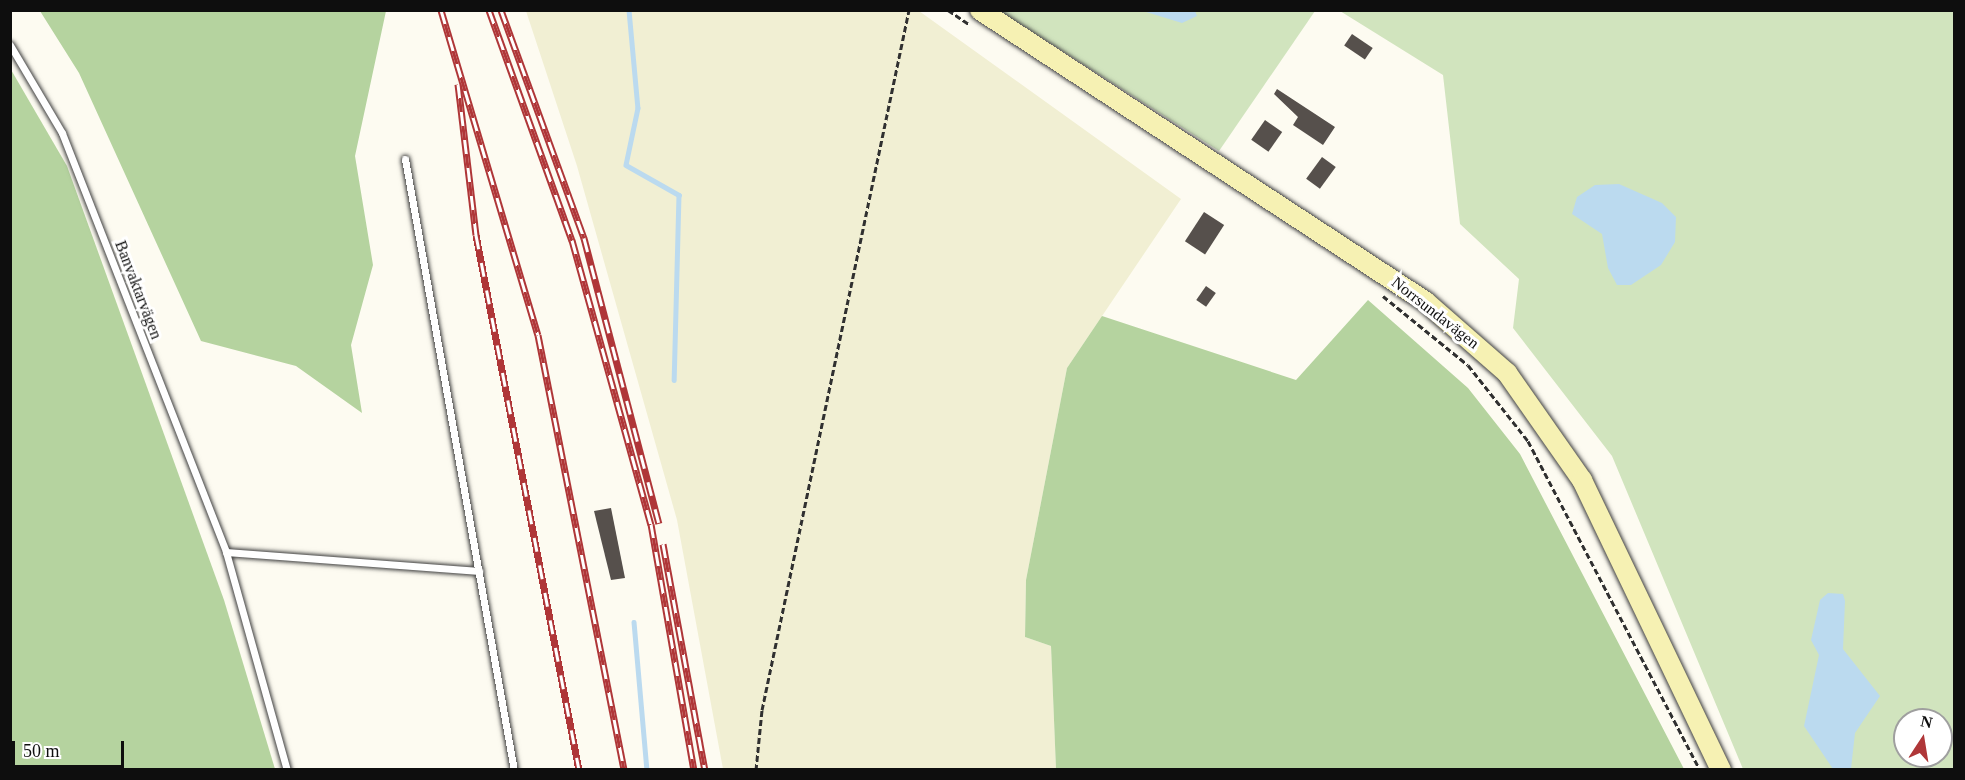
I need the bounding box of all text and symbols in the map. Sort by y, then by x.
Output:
street label: Banvaktarvägen [110,238,166,342]
street label: Norrsundavägen [1387,273,1483,353]
north arrow [1893,708,1953,768]
text: N [1919,712,1934,731]
scale bar [15,729,128,767]
text: 50 m [23,741,60,761]

